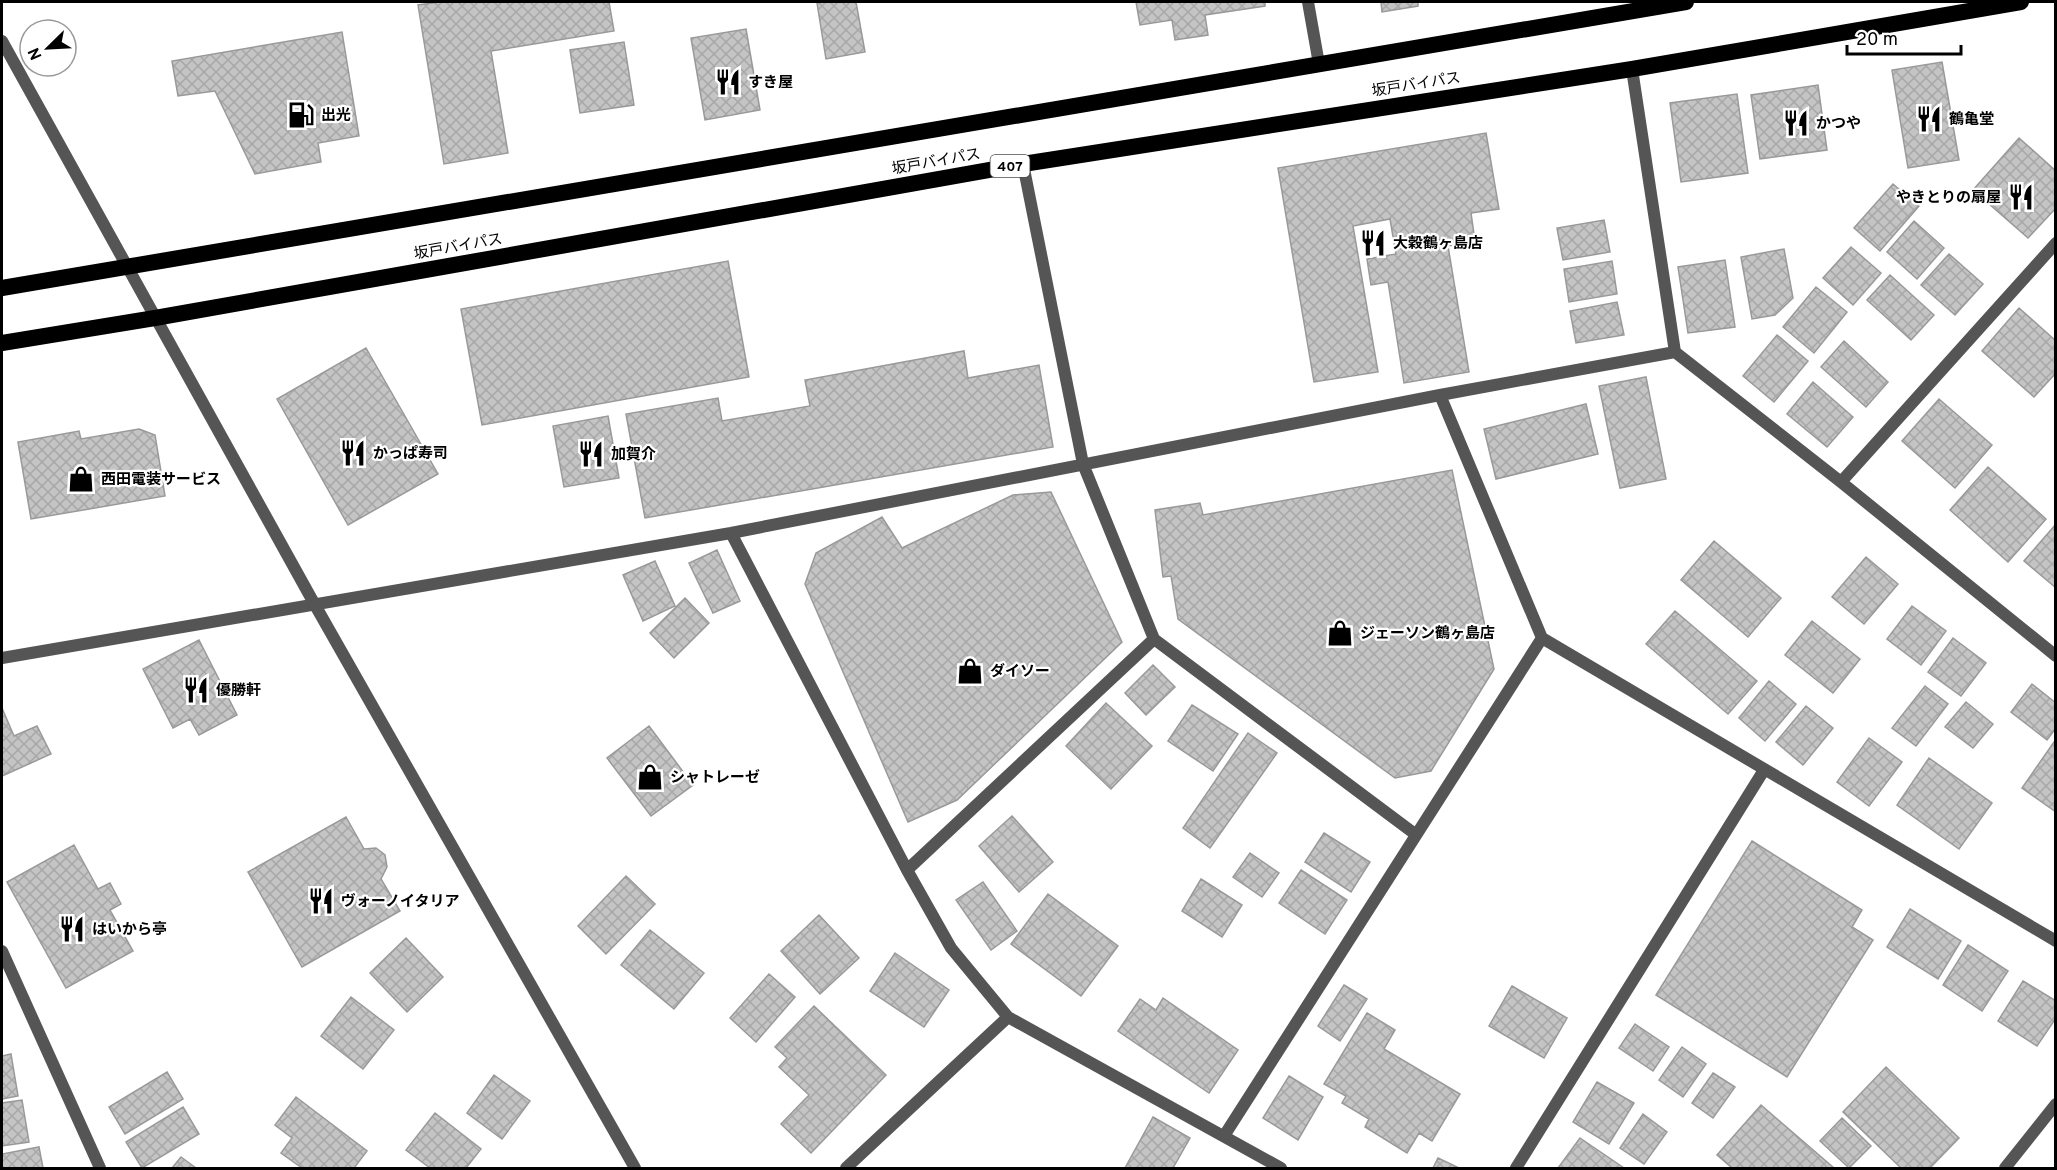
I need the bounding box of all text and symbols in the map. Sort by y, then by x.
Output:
north arrow [18,18,78,78]
scale bar [1847,18,1961,56]
text: 20 m [1856,29,1898,52]
text: N [25,44,48,63]
restaurant icon: すき屋 [713,67,743,97]
street label: 坂戸バイパス [1370,69,1462,102]
place label: すき屋 [748,74,793,93]
fuel station icon: 出光 [286,100,316,130]
restaurant icon: 鶴亀堂 [1914,104,1944,134]
place label: 出光 [321,107,351,126]
restaurant icon: かつや [1781,108,1811,138]
place label: 鶴亀堂 [1949,111,1994,130]
place label: かつや [1816,115,1861,134]
street label: 坂戸バイパス [890,145,982,180]
road number: 407 [990,155,1030,177]
restaurant icon: やきとりの扇屋 [2006,182,2036,212]
place label: やきとりの扇屋 [1896,189,2001,208]
restaurant icon: 大穀鶴ヶ島店 [1358,228,1388,258]
street label: 坂戸バイパス [412,230,504,265]
place label: 大穀鶴ヶ島店 [1393,234,1483,254]
restaurant icon: かっぱ寿司 [338,438,368,468]
restaurant icon: 加賀介 [576,439,606,469]
place label: かっぱ寿司 [373,445,448,464]
place label: 加賀介 [611,446,656,465]
shop icon: 西田電装サービス [66,464,96,494]
place label: 西田電装サービス [101,471,221,490]
shop icon: ジェーソン鶴ヶ島店 [1325,618,1355,648]
place label: ジェーソン鶴ヶ島店 [1360,624,1495,644]
shop icon: ダイソー [955,656,985,686]
place label: ダイソー [990,663,1050,682]
restaurant icon: 優勝軒 [181,675,211,705]
place label: 優勝軒 [216,682,261,701]
shop icon: シャトレーゼ [635,762,665,792]
place label: シャトレーゼ [670,769,760,788]
restaurant icon: ヴォーノイタリア [306,886,336,916]
place label: ヴォーノイタリア [341,893,460,912]
restaurant icon: はいから亭 [57,914,87,944]
place label: はいから亭 [92,921,167,940]

